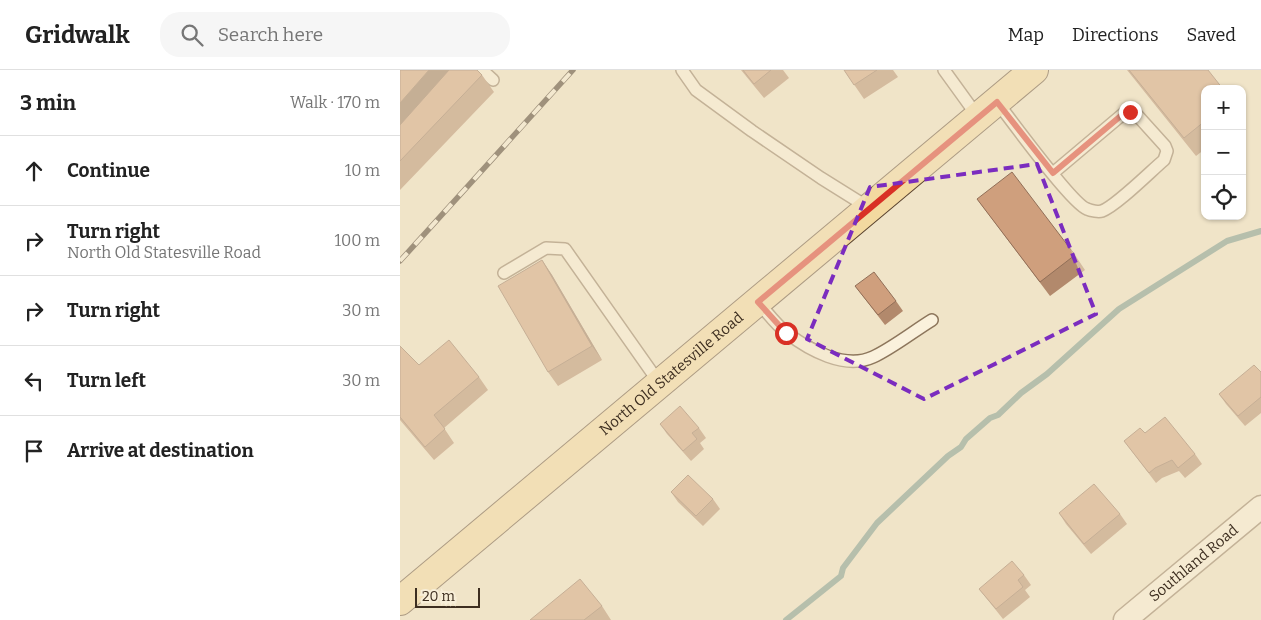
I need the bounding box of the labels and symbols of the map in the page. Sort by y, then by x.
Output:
route end [1119,101,1142,124]
street label: North Old Statesville Road [596,308,747,439]
route start [775,322,798,345]
street label: Southland Road [1145,521,1242,605]
scale bar [415,585,480,608]

